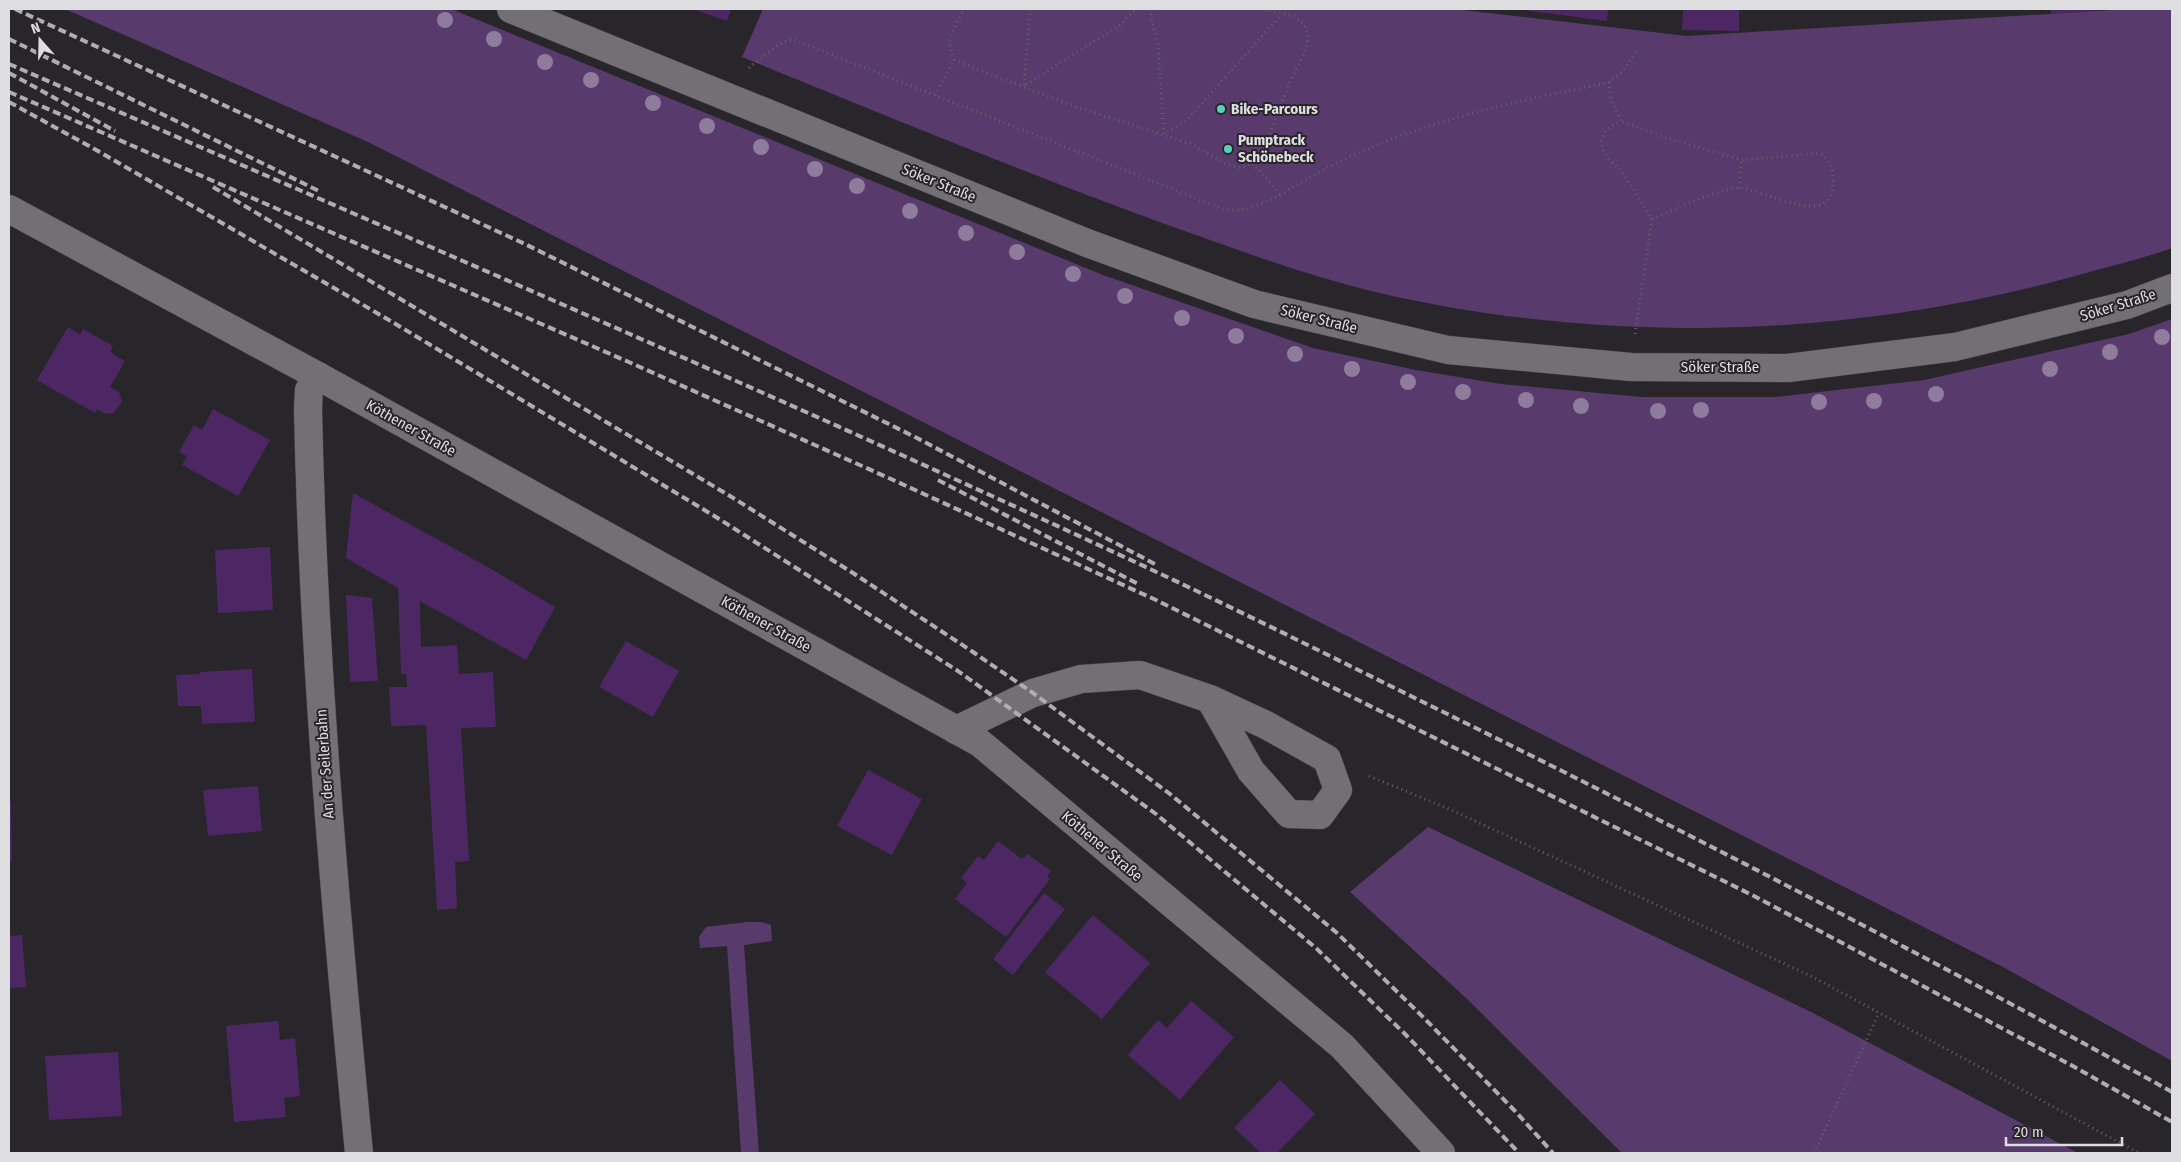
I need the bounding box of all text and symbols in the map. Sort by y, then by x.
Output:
north arrow [15,15,65,65]
text: N [29,19,43,38]
place label: Bike-Parcours [1231,100,1318,118]
marker: Bike-Parcours [1215,103,1227,115]
place label: Pumptrack Schönebeck [1238,131,1314,166]
marker: Pumptrack Schönebeck [1222,143,1234,155]
street label: Söker Straße [899,160,979,206]
street label: Söker Straße [2078,285,2158,325]
street label: Söker Straße [1279,301,1359,337]
street label: Söker Straße [1681,358,1759,376]
street label: Köthener Straße [363,396,459,460]
street label: Köthener Straße [718,592,814,656]
street label: An der Seilerbahn [312,709,338,819]
street label: Köthener Straße [1058,807,1146,885]
scale bar [2006,1114,2122,1146]
text: 20 m [2014,1123,2044,1141]

